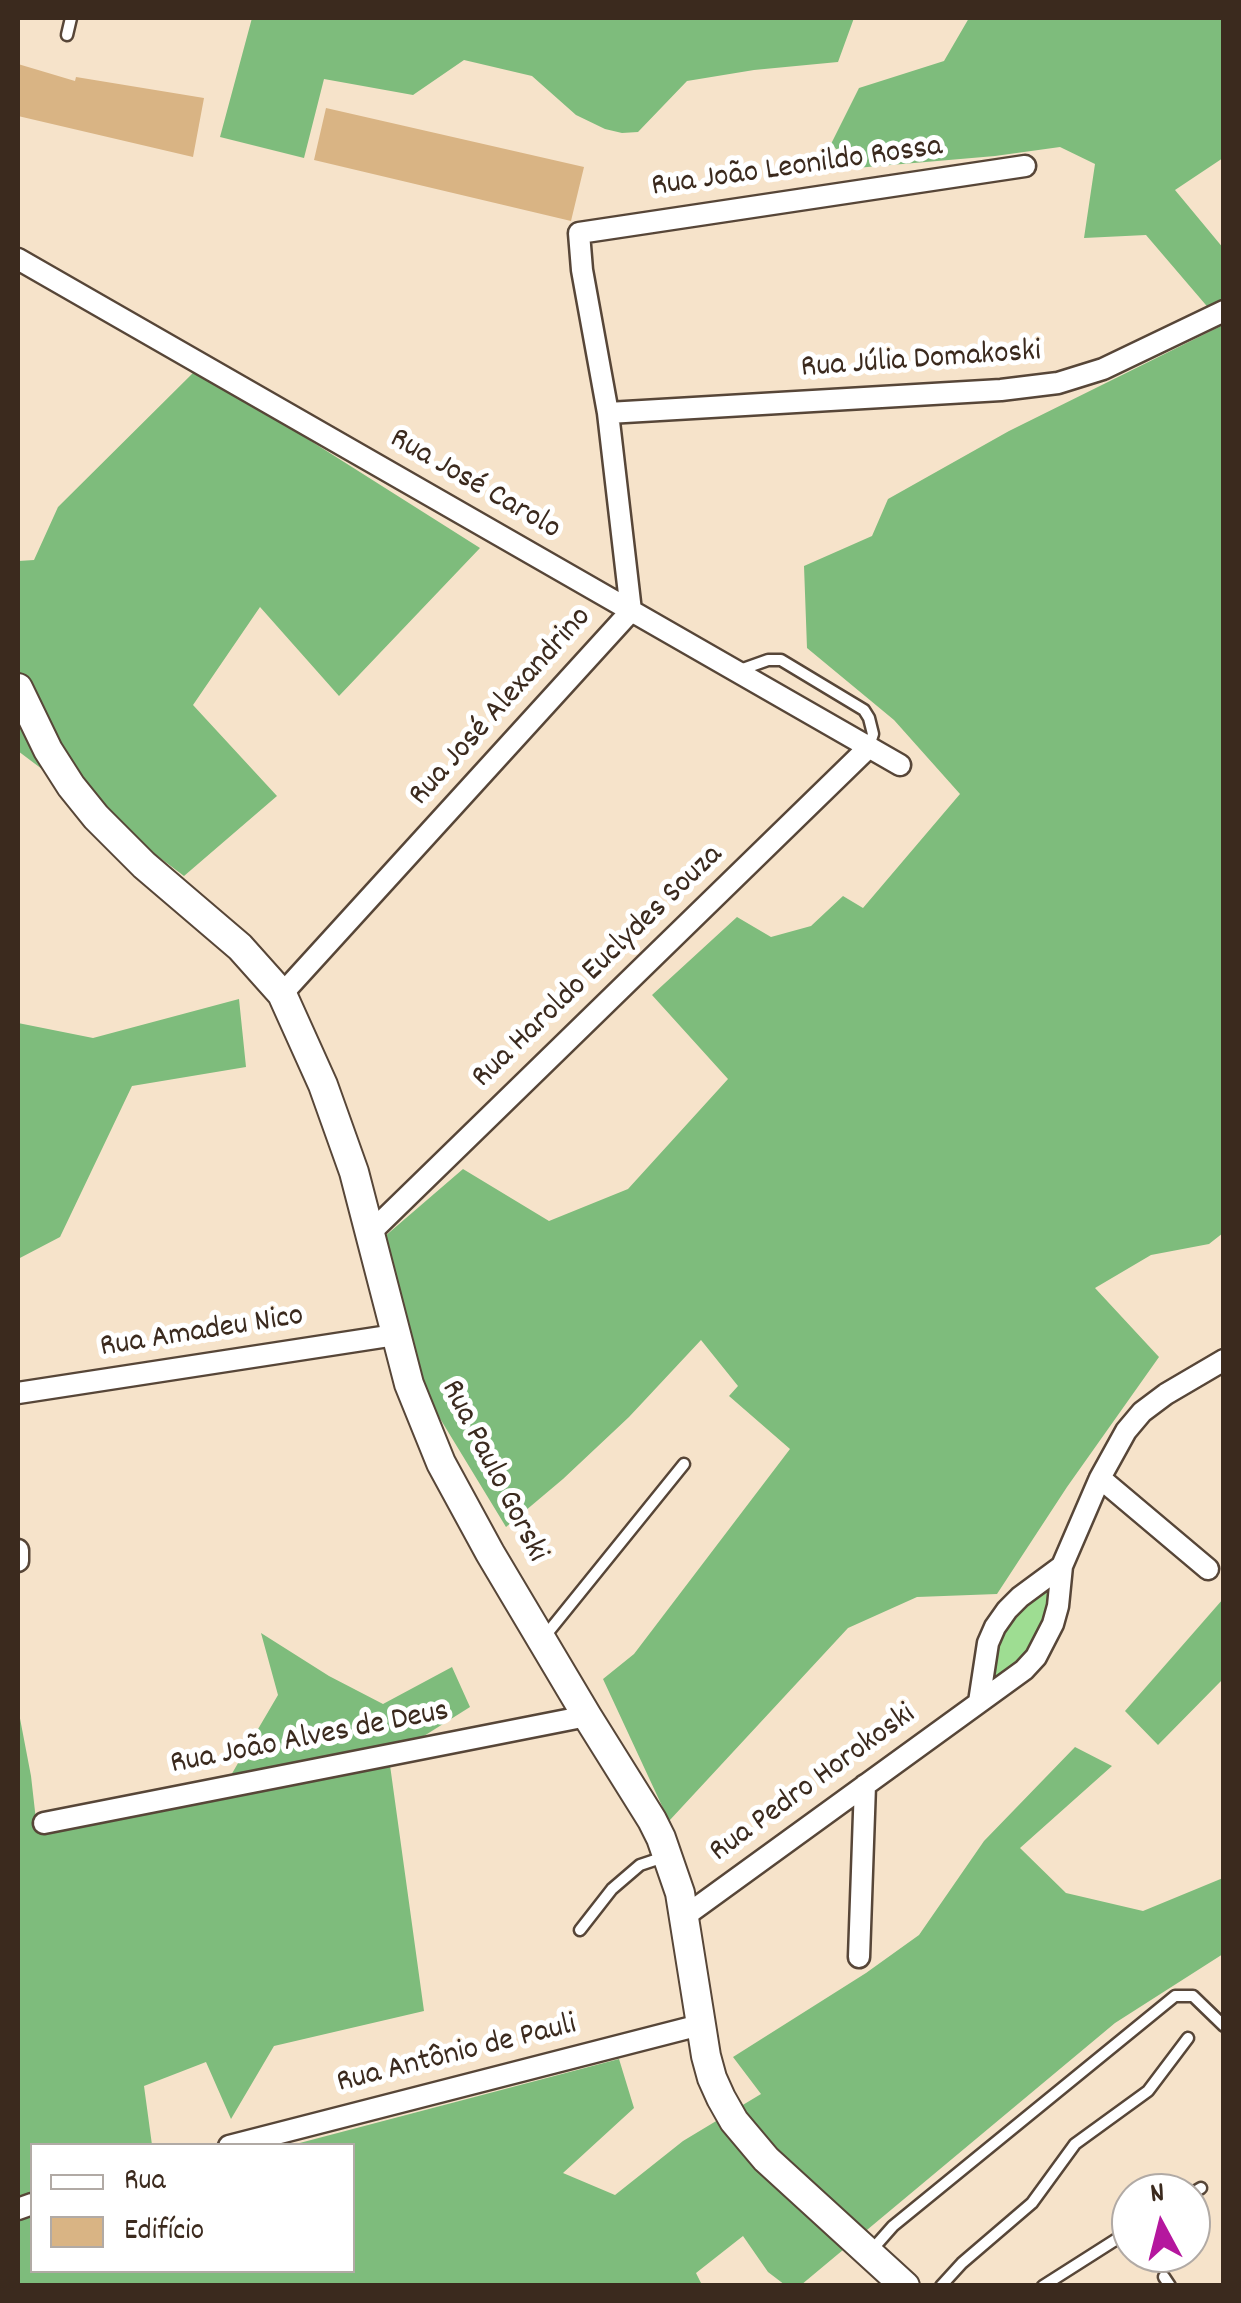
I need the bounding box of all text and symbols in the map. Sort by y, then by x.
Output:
street label: Rua João Leonildo Rossa [649,130,945,208]
street label: Rua Júlia Domakoski [800,334,1042,390]
street label: Rua José Carolo [382,422,566,550]
street label: Rua José Alexandrino [402,600,602,816]
street label: Rua Haroldo Euclydes Souza [465,838,733,1098]
street label: Rua Amadeu Nico [98,1299,306,1369]
street label: Rua Paulo Gorski [430,1375,554,1569]
street label: Rua João Alves de Deus [168,1694,452,1786]
street label: Rua Pedro Horokoski [703,1697,925,1873]
street label: Rua Antônio de Pauli [333,2008,581,2104]
legend [30,2143,355,2273]
text: Rua [124,2161,166,2204]
north arrow [1111,2173,1211,2273]
text: N [1148,2175,1167,2216]
text: Edifício [124,2211,204,2254]

